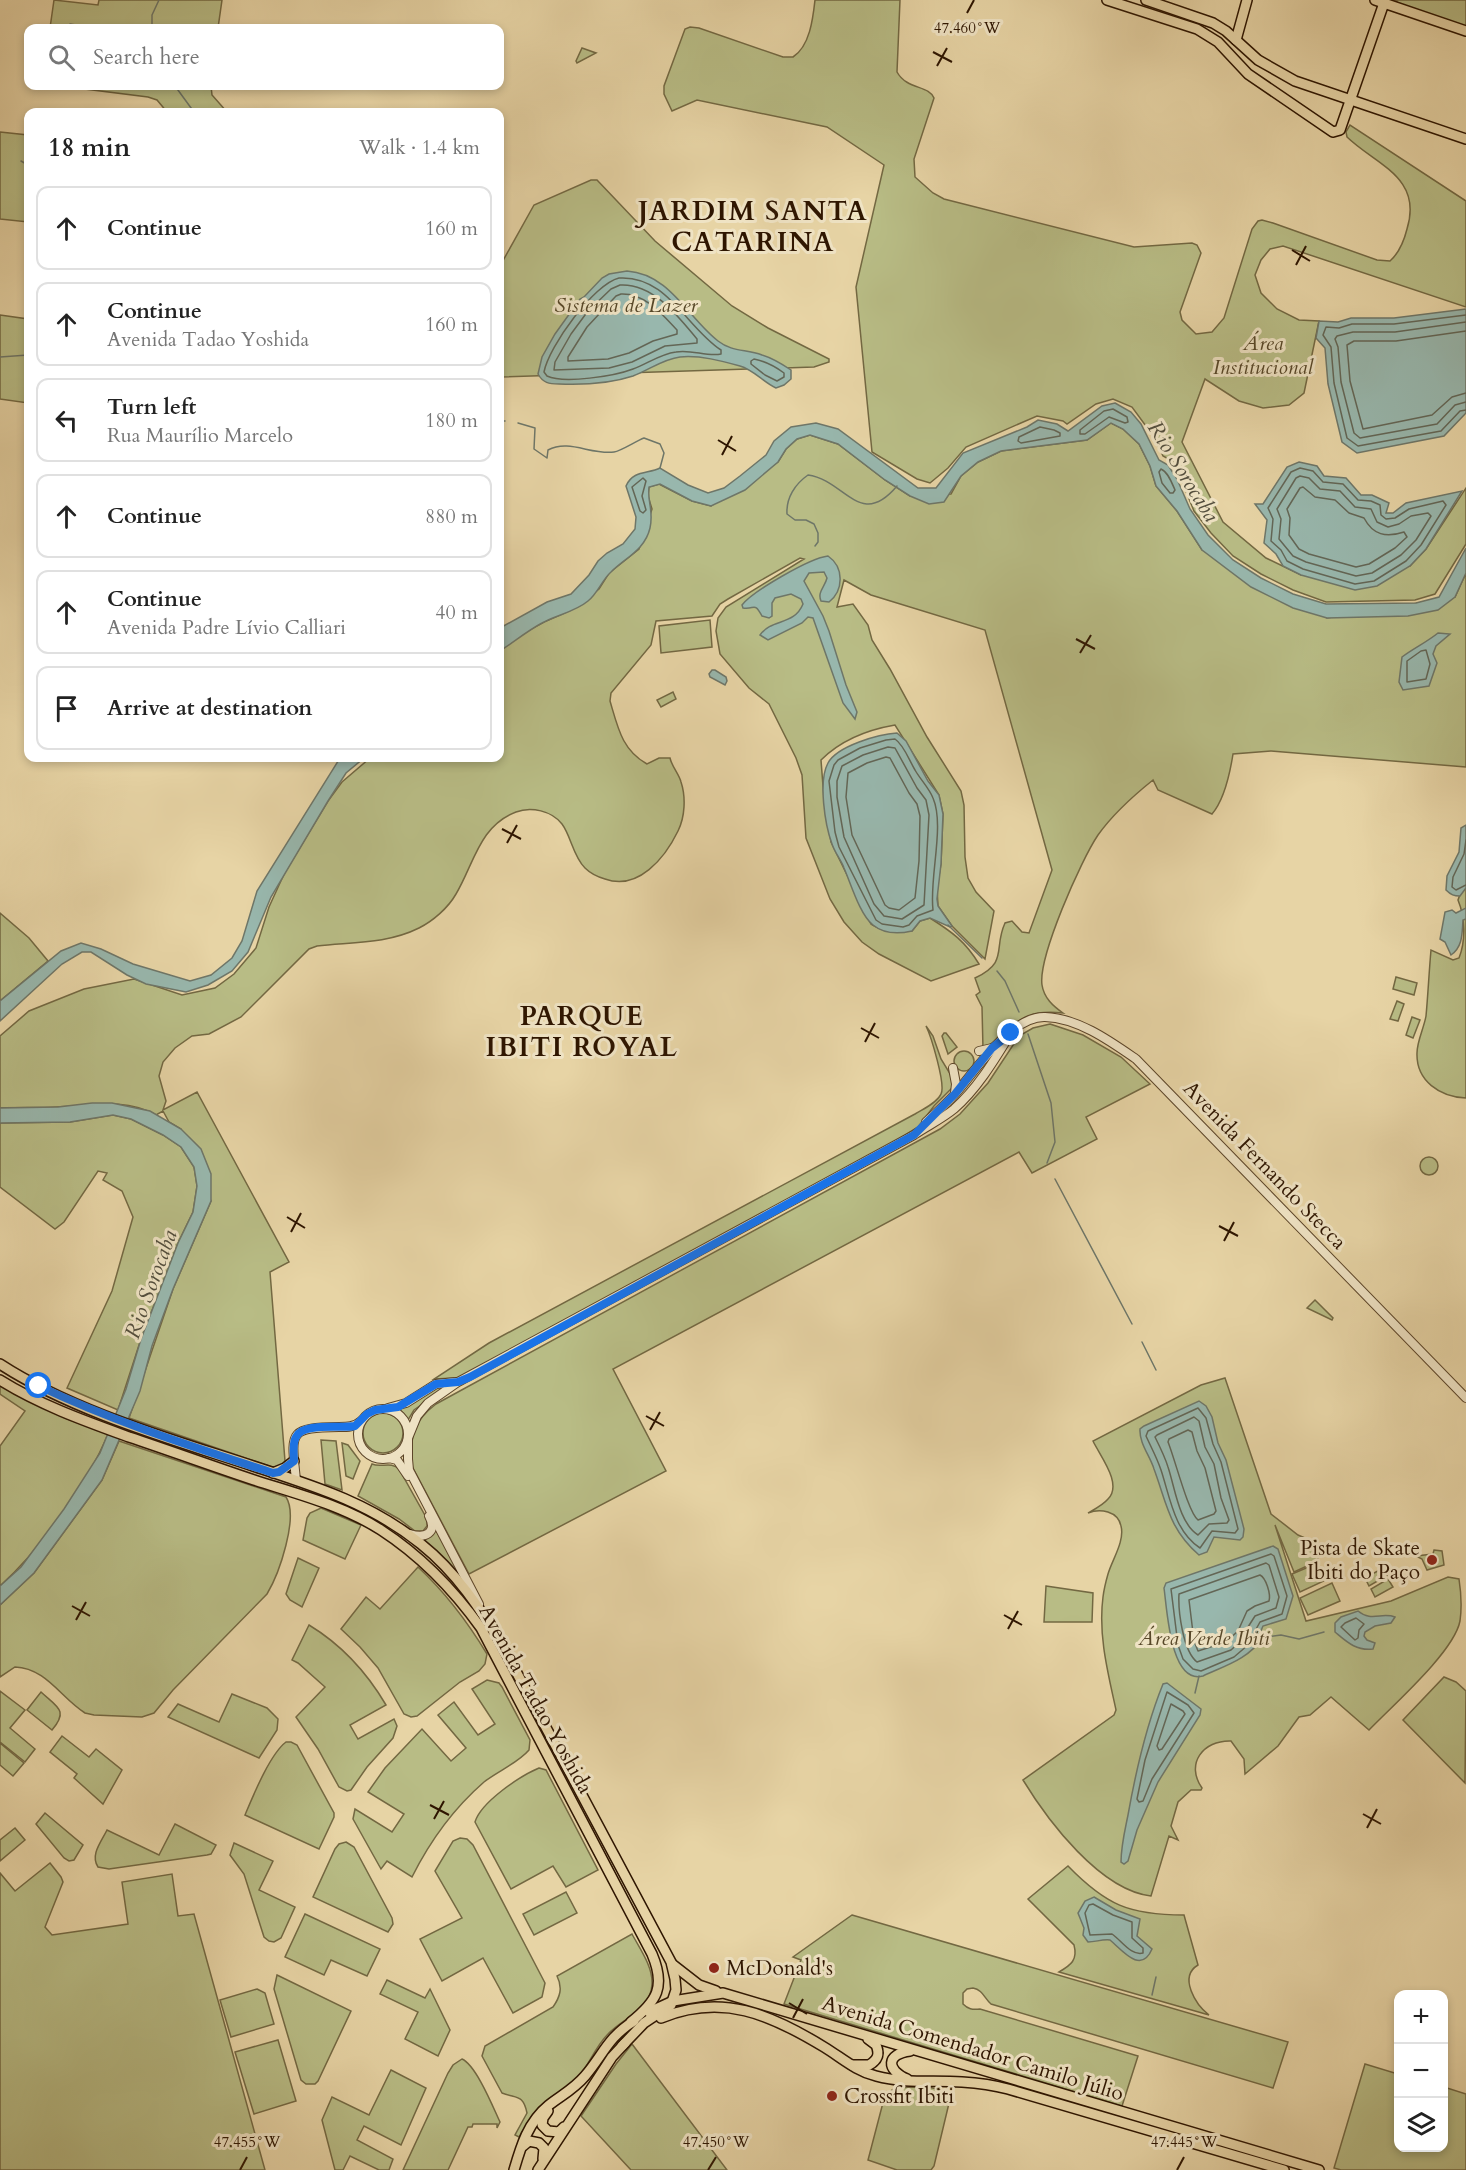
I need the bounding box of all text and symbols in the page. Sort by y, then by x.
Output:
text: 47.460°W [934,18,1001,38]
search box [24,24,504,90]
icon: search [45,41,78,74]
text: Search here [93,42,200,72]
text: 18 min [48,130,131,165]
text: Walk · 1.4 km [359,134,480,161]
district label: JARDIM SANTA CATARINA [634,193,868,261]
icon: ahead [50,212,83,245]
text: Continue [107,213,202,243]
text: 160 m [425,215,478,242]
park label: Sistema de Lazer [554,291,699,320]
text: Continue [107,296,202,326]
icon: ahead [50,308,83,341]
text: 160 m [425,311,478,338]
text: Avenida Tadao Yoshida [107,326,309,353]
park label: Área Institucional [1213,329,1314,382]
text: Turn left [107,392,196,422]
icon: left [50,404,83,437]
text: 180 m [425,407,478,434]
water label: Rio Sorocaba [1140,415,1226,528]
text: Rua Maurílio Marcelo [107,422,293,449]
icon: ahead [50,500,83,533]
text: Continue [107,501,202,531]
text: 880 m [425,503,478,530]
text: Continue [107,584,202,614]
icon: ahead [50,596,83,629]
text: 40 m [435,599,478,626]
text: Avenida Padre Lívio Calliari [107,614,346,641]
icon: arrive [50,692,83,725]
text: Arrive at destination [107,693,312,723]
district label: PARQUE IBITI ROYAL [486,998,678,1066]
route end [997,1019,1023,1045]
street label: Avenida Fernando Stecca [1176,1075,1353,1256]
water label: Rio Sorocaba [117,1225,185,1343]
route start [25,1372,51,1398]
place label: Pista de Skate Ibiti do Paço [1300,1534,1420,1587]
marker: Pista de Skate Ibiti do Paço [1425,1553,1439,1567]
street label: Avenida Tadao Yoshida [471,1599,600,1799]
park label: Área Verde Ibiti [1137,1624,1270,1653]
place label: McDonald's [726,1954,833,1983]
marker: McDonald's [707,1961,721,1975]
street label: Avenida Comendador Camilo Júlio [819,1989,1127,2108]
map controls [1394,1990,1448,2152]
button: + [1394,1990,1448,2044]
button: − [1394,2044,1448,2098]
place label: Crossfit Ibiti [844,2082,954,2111]
marker: Crossfit Ibiti [825,2089,839,2103]
button: layers [1394,2098,1448,2152]
text: 47.455°W [214,2132,281,2152]
text: 47.450°W [683,2132,750,2152]
text: 47.445°W [1151,2132,1218,2152]

